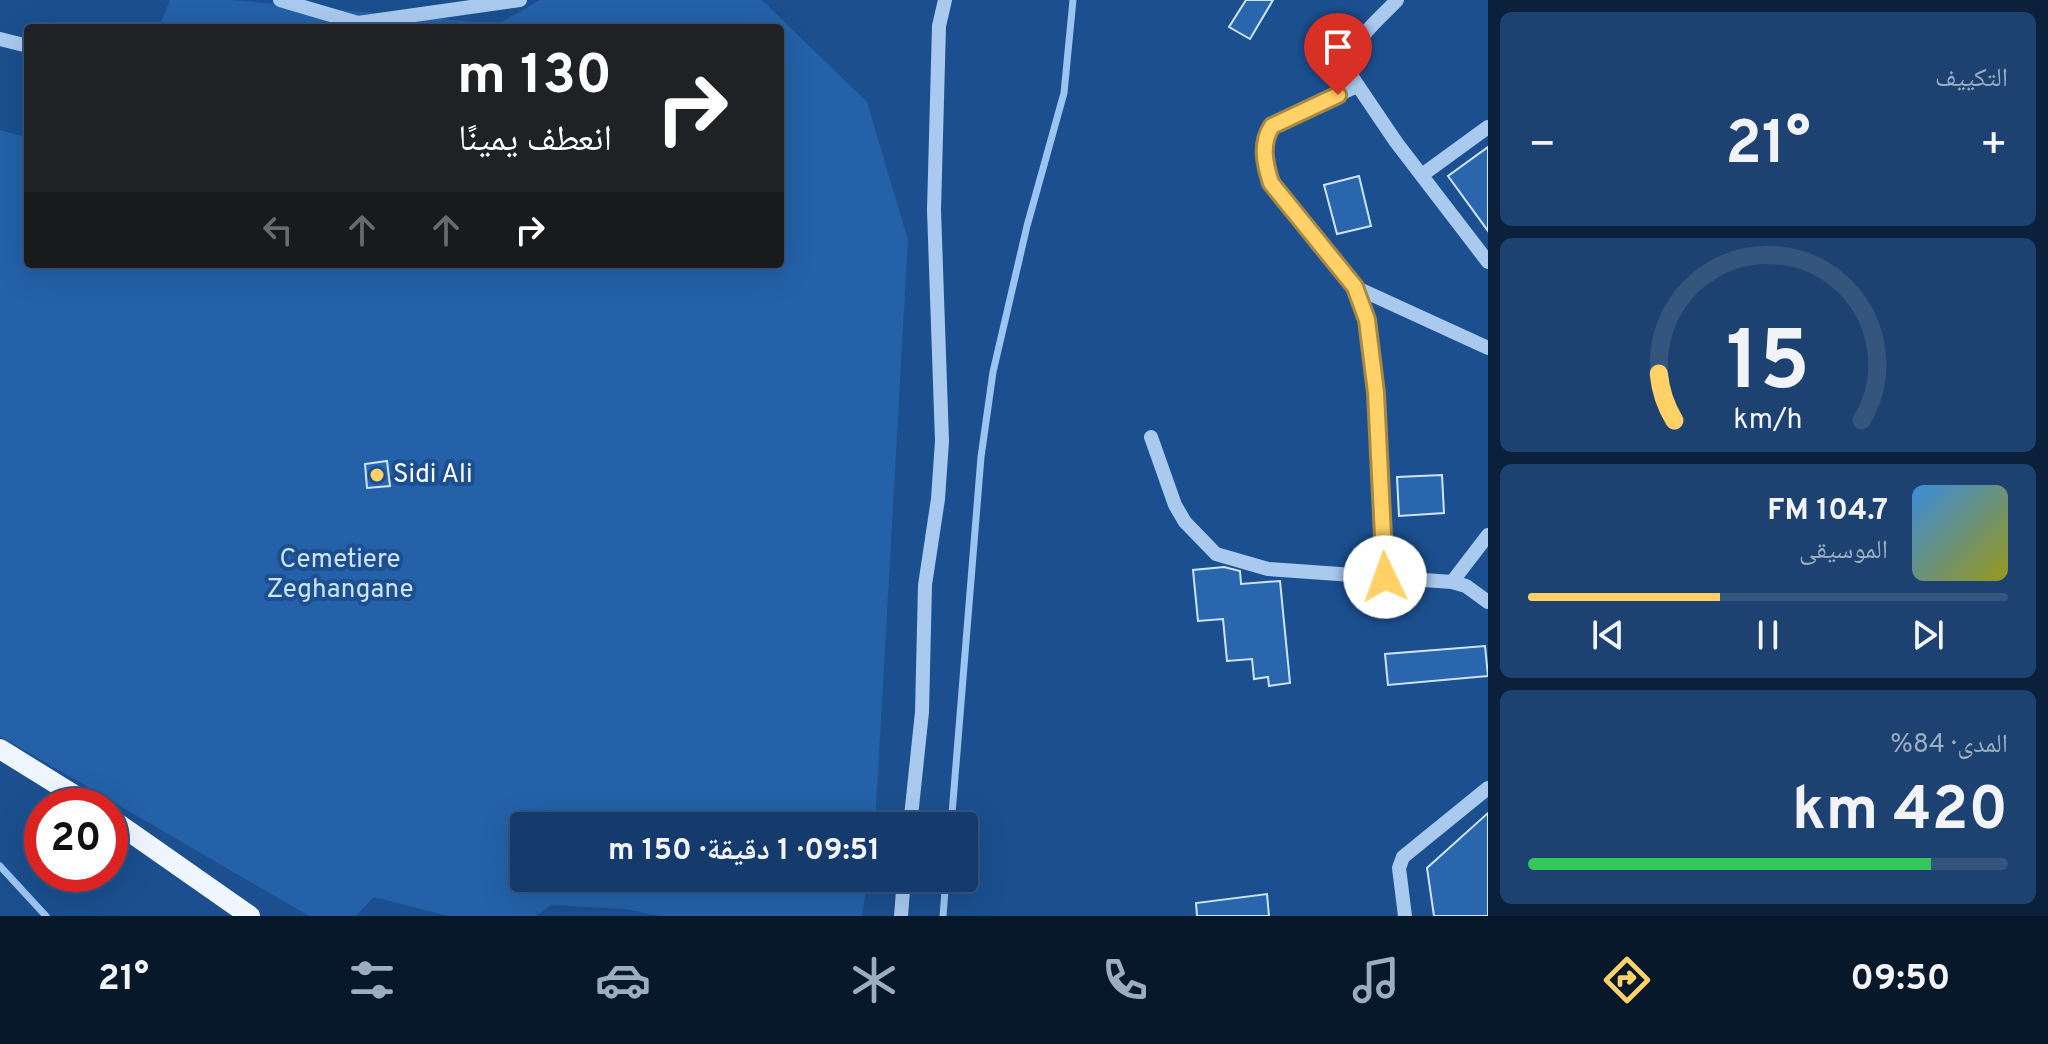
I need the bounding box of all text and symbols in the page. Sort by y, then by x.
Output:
pin [1304,13,1372,95]
icon: arrive [1316,25,1360,69]
text: 130 m [457,43,612,113]
icon: right [640,56,744,160]
text: التكييف [1935,63,2008,96]
text: 21° [1725,109,1811,185]
text: انعطف يمينًا [458,118,612,164]
text: − [1528,119,1556,175]
text: + [1980,119,2008,175]
icon: left [256,208,300,252]
icon: ahead [340,208,384,252]
icon: ahead [424,208,468,252]
icon: right [508,208,552,252]
text: 15 [1726,314,1810,419]
text: km/h [1733,403,1803,439]
place label: Sidi Ali [393,459,473,492]
marker: Sidi Ali [368,466,386,484]
text: 104.7 FM [1767,493,1888,530]
position arrow [1343,535,1427,619]
text: الموسيقى [1799,535,1888,568]
park label: Cemetiere Zeghangane [266,544,414,607]
icon: previous [1586,613,1630,657]
icon: pause [1746,613,1790,657]
icon: next [1906,613,1950,657]
text: المدى · 84% [1890,729,2008,762]
text: 420 km [1792,775,2008,851]
speed limit sign: 20 [24,788,128,892]
text: 09:51 · 1 دقيقة · 150 m [608,833,880,870]
icon: filters [344,952,400,1008]
icon: car [595,952,651,1008]
icon: climate [846,952,902,1008]
icon: phone [1097,952,1153,1008]
icon: music [1348,952,1404,1008]
icon: directions [1599,952,1655,1008]
text: 21° [98,957,149,1003]
text: 09:50 [1850,957,1950,1003]

